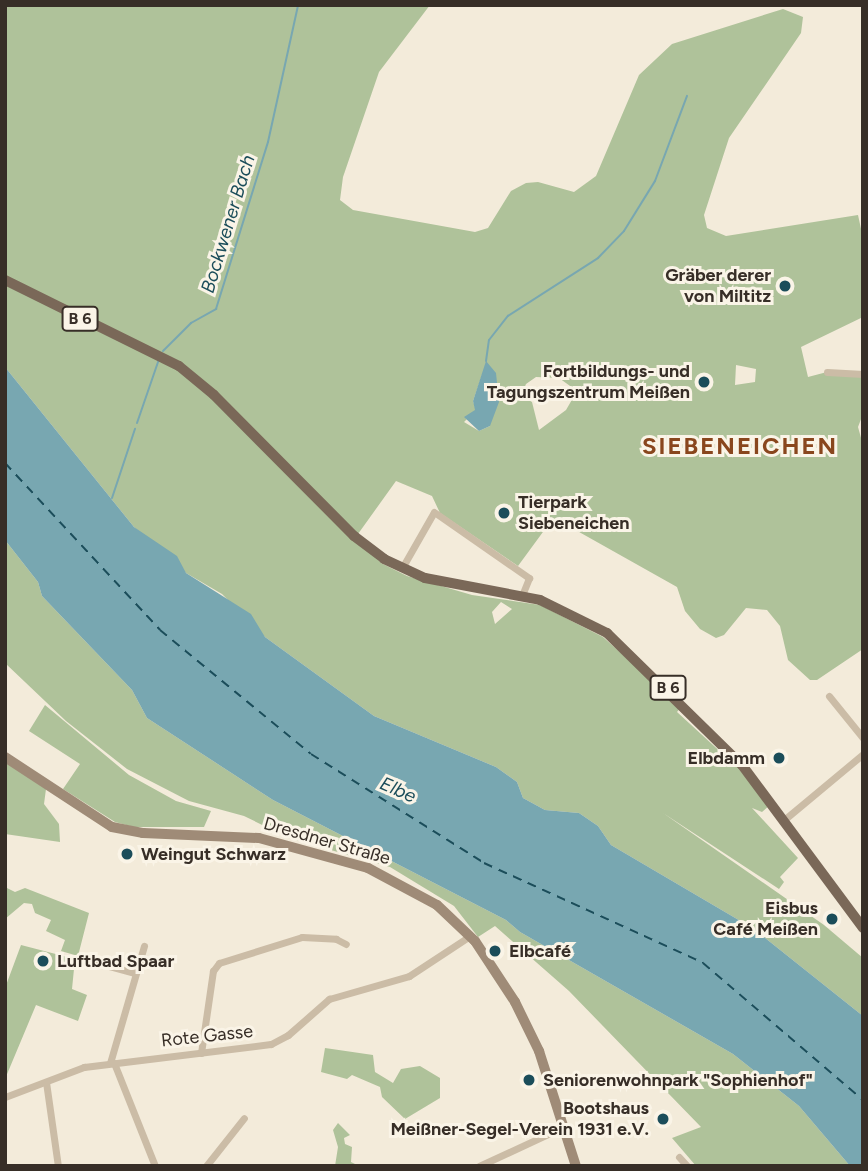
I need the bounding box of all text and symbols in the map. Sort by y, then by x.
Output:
water label: Bockwener Bach [196,152,260,296]
place label: Gräber derer von Miltitz [665,265,771,308]
marker: Gräber derer von Miltitz [777,278,793,294]
road number: B 6 [61,306,99,332]
place label: Fortbildungs- und Tagungszentrum Meißen [487,361,690,404]
marker: Fortbildungs- und Tagungszentrum Meißen [696,374,712,390]
district label: SIEBENEICHEN [643,432,837,460]
place label: Tierpark Siebeneichen [518,492,630,534]
marker: Tierpark Siebeneichen [496,505,512,521]
road number: B 6 [649,676,687,701]
place label: Elbdamm [688,747,765,769]
marker: Elbdamm [771,750,787,766]
water label: Elbe [376,772,420,808]
street label: Dresdner Straße [261,813,393,869]
place label: Weingut Schwarz [141,843,286,865]
marker: Weingut Schwarz [119,846,135,862]
place label: Eisbus Café Meißen [713,898,818,940]
marker: Eisbus Café Meißen [824,911,840,927]
place label: Elbcafé [509,940,571,962]
marker: Elbcafé [487,943,503,959]
place label: Luftbad Spaar [57,950,174,972]
marker: Luftbad Spaar [35,953,51,969]
street label: Rote Gasse [160,1020,254,1052]
place label: Seniorenwohnpark "Sophienhof" [543,1069,813,1091]
marker: Seniorenwohnpark "Sophienhof" [521,1072,537,1088]
place label: Bootshaus Meißner-Segel-Verein 1931 e.V. [390,1098,649,1140]
marker: Bootshaus Meißner-Segel-Verein 1931 e.V. [655,1111,671,1127]

